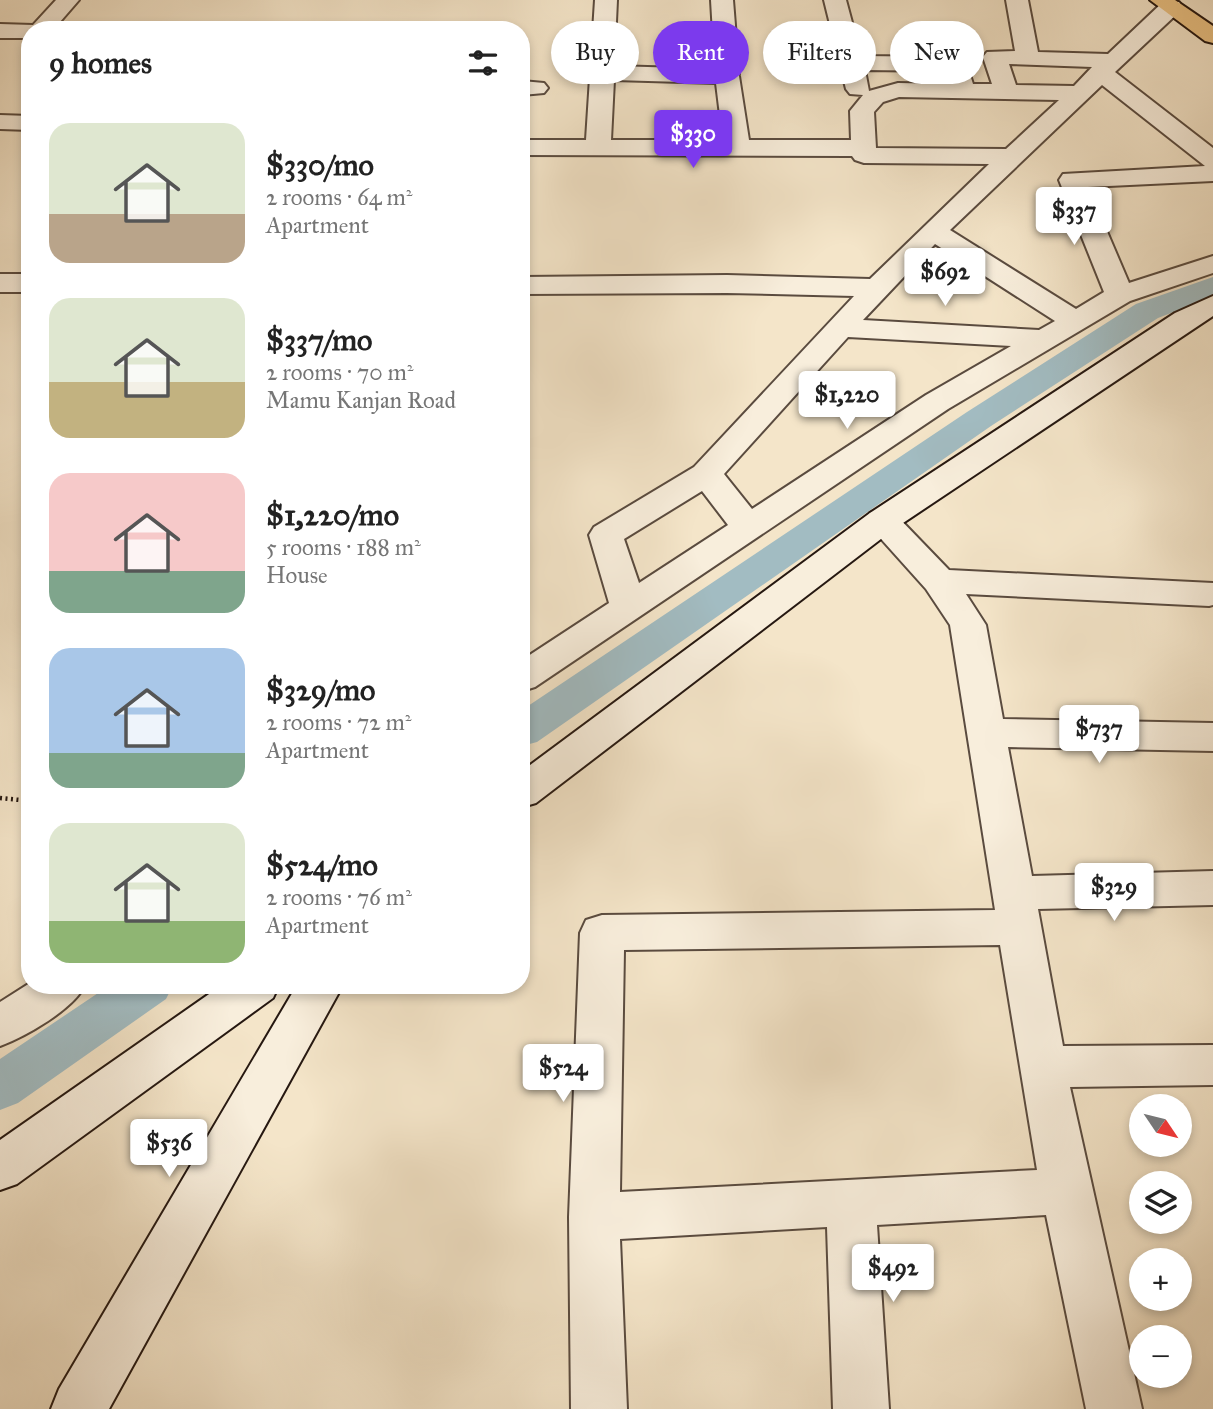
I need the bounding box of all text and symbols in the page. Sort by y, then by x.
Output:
chip: Buy [551,21,639,84]
chip: Rent [653,21,749,84]
chip: Filters [763,21,876,84]
chip: New [890,21,984,84]
icon: filters [464,44,502,82]
text: 9 homes [49,45,152,81]
pin: $330 [652,110,734,170]
text: $330 [670,119,716,147]
text: $330/mo [266,147,374,183]
icon: home [105,151,189,235]
text: 2 rooms · 64 m² [266,183,412,211]
pin: $337 [1033,188,1115,247]
text: $337 [1052,196,1096,224]
text: Apartment [266,211,369,239]
pin: $692 [904,248,986,308]
text: $692 [920,257,970,285]
text: $337/mo [266,322,372,358]
icon: home [105,326,189,410]
text: 2 rooms · 70 m² [266,358,414,386]
pin: $1,220 [790,372,904,431]
text: $1,220 [815,380,879,408]
text: Mamu Kanjan Road [266,386,456,414]
text: $1,220/mo [266,497,399,533]
icon: home [105,501,189,585]
text: 5 rooms · 188 m² [266,533,421,561]
text: House [266,561,328,589]
text: $329/mo [266,672,375,708]
icon: home [105,676,189,760]
pin: $737 [1058,706,1140,765]
text: 2 rooms · 72 m² [266,708,411,736]
text: $737 [1075,714,1123,742]
text: Apartment [266,736,369,764]
text: $524/mo [266,847,378,883]
icon: home [105,851,189,935]
pin: $329 [1073,864,1155,923]
text: $329 [1091,872,1137,900]
text: 2 rooms · 76 m² [266,883,412,911]
text: Apartment [266,911,369,939]
pin: $524 [522,1044,604,1104]
text: $524 [539,1053,587,1081]
north arrow [1129,1094,1192,1157]
map controls [1129,1094,1192,1388]
pin: $536 [128,1120,210,1179]
text: $536 [146,1128,192,1156]
button: layers [1129,1171,1192,1234]
pin: $492 [852,1244,934,1304]
button: + [1129,1248,1192,1311]
text: $492 [868,1253,918,1281]
button: − [1129,1325,1192,1388]

